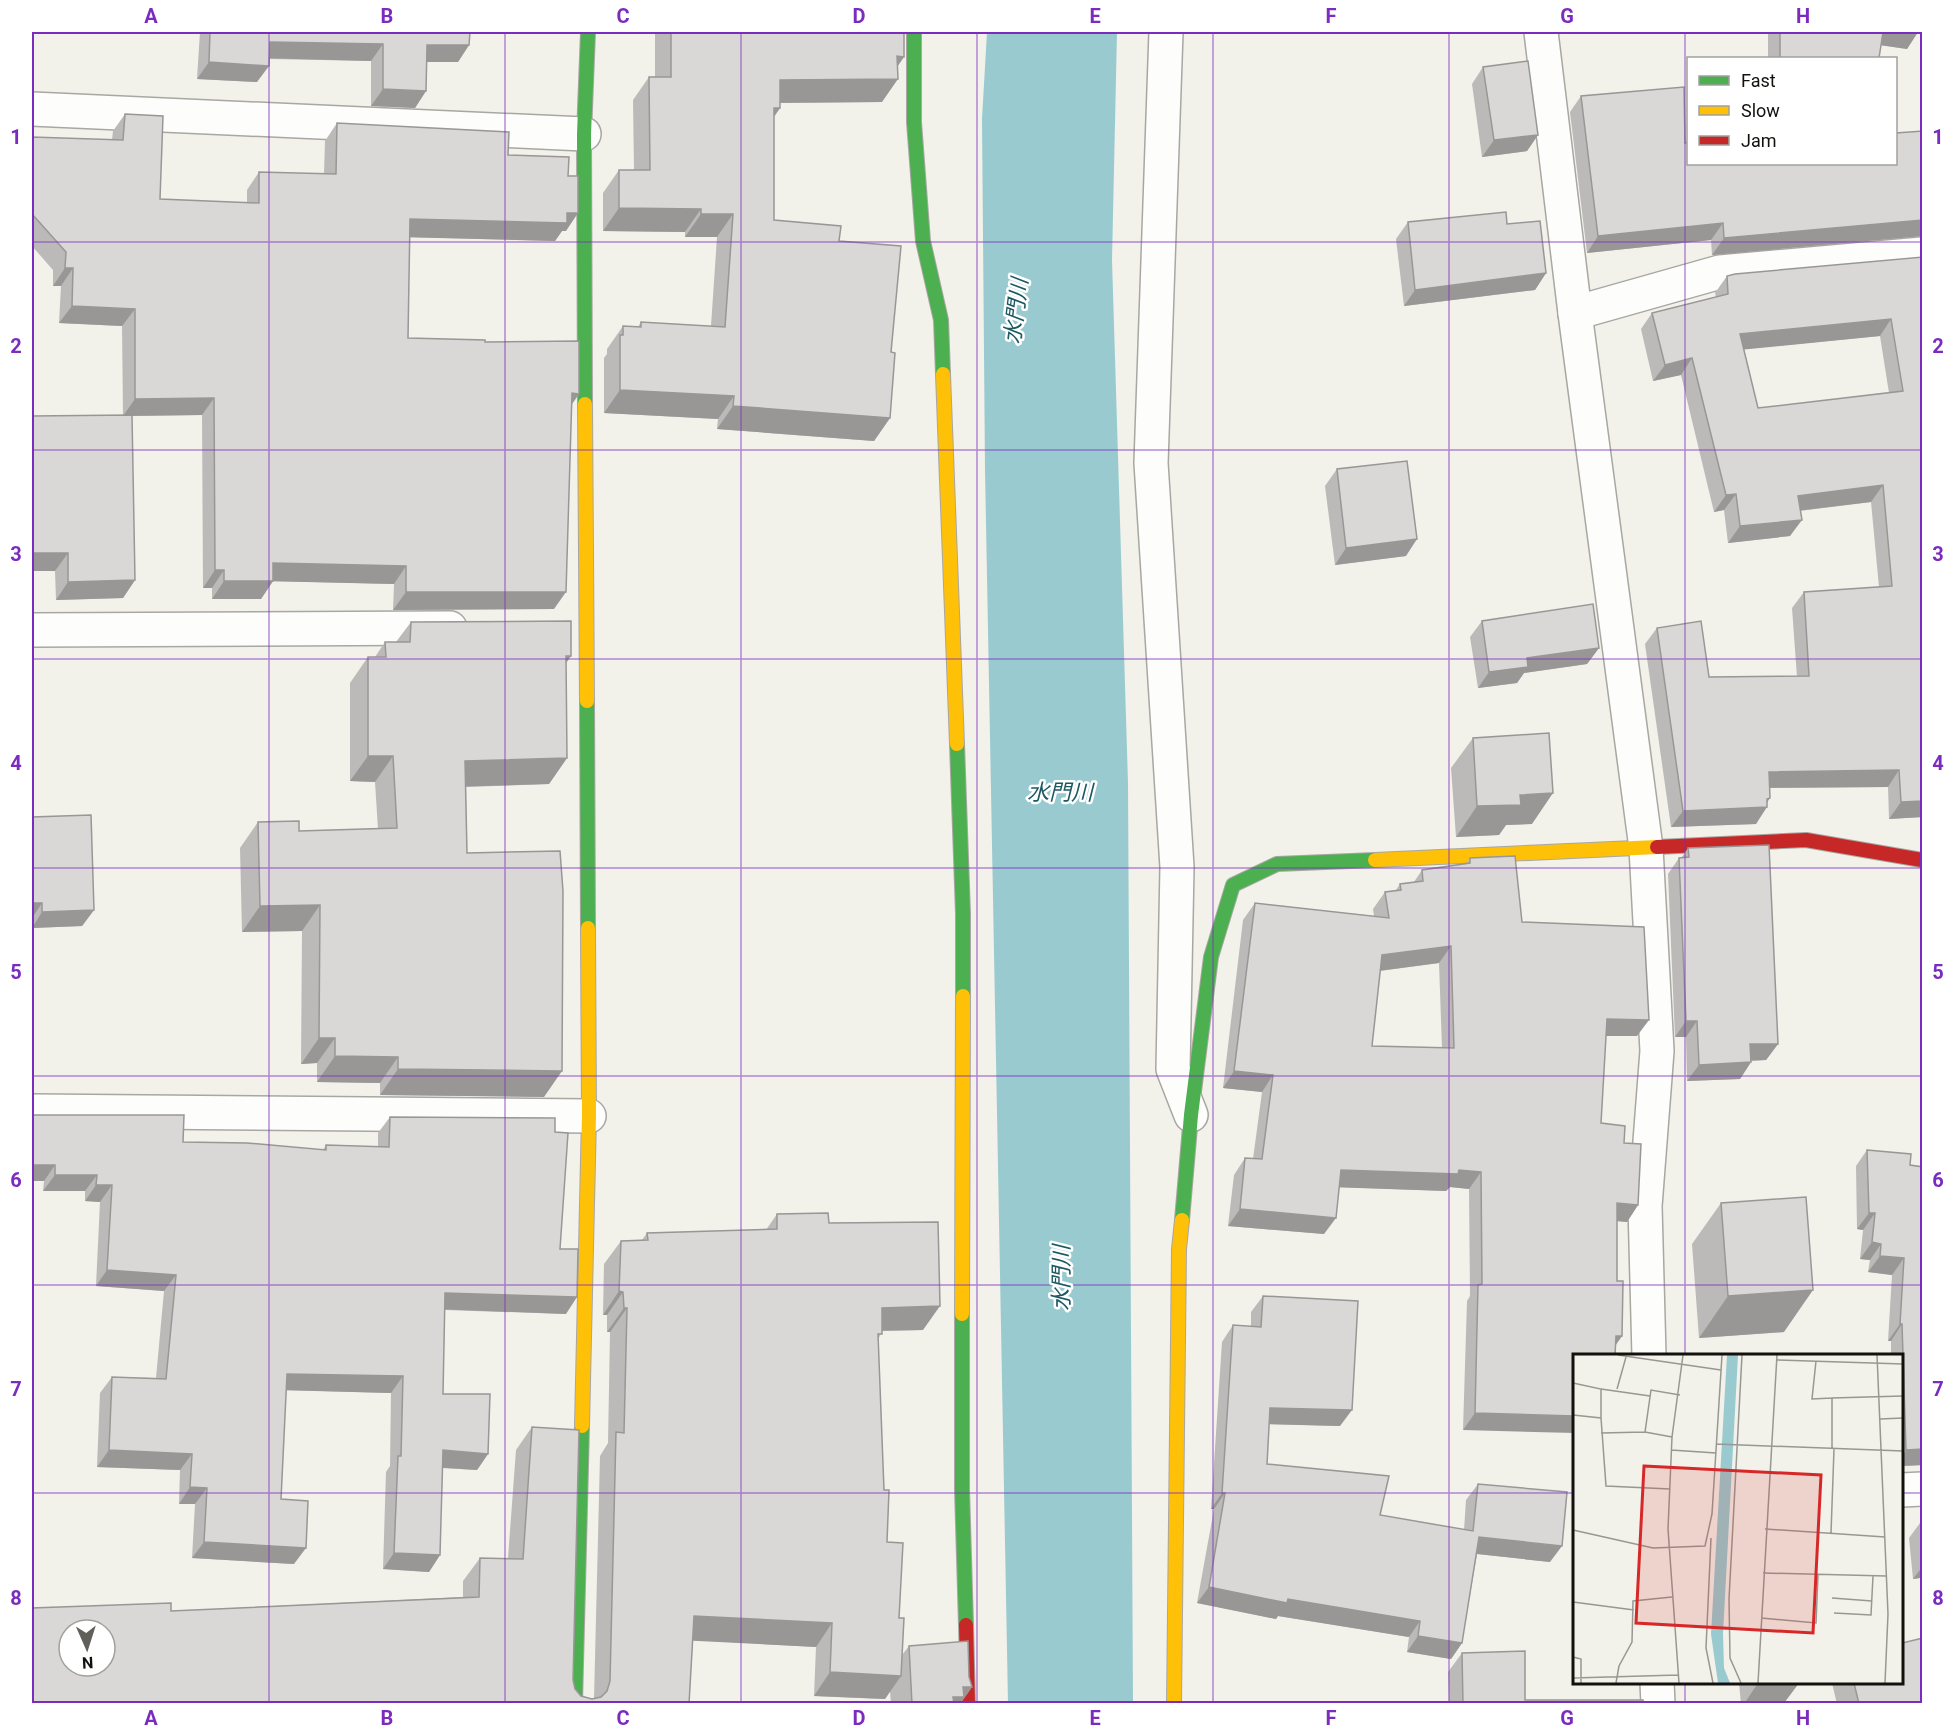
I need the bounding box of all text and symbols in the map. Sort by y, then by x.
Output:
text: A [144,4,158,28]
text: B [381,4,393,28]
text: C [616,4,630,28]
text: D [853,4,866,28]
text: E [1089,4,1101,28]
text: F [1326,4,1337,28]
text: G [1560,4,1574,28]
text: H [1796,4,1810,28]
legend [1687,57,1897,165]
text: Fast [1741,70,1776,91]
text: Slow [1741,100,1780,121]
text: 1 [10,125,22,149]
text: 1 [1932,125,1944,149]
text: Jam [1741,130,1777,151]
water label: 水門川 [1000,275,1033,345]
text: 2 [10,334,22,358]
text: 2 [1932,334,1944,358]
text: 3 [10,542,22,566]
text: 3 [1932,542,1944,566]
text: 4 [10,751,22,775]
text: 4 [1932,751,1944,775]
water label: 水門川 [1027,780,1095,805]
text: 5 [10,960,22,984]
text: 5 [1932,960,1944,984]
text: 6 [10,1168,22,1192]
text: 6 [1932,1168,1944,1192]
water label: 水門川 [1049,1243,1074,1311]
inset map [1573,1354,1903,1684]
text: 7 [10,1377,22,1401]
text: 7 [1932,1377,1944,1401]
text: 8 [10,1586,22,1610]
text: 8 [1932,1586,1944,1610]
north arrow [57,1618,117,1678]
text: N [82,1653,94,1672]
text: A [144,1706,158,1730]
text: B [381,1706,393,1730]
text: C [616,1706,630,1730]
text: D [853,1706,866,1730]
text: E [1089,1706,1101,1730]
text: F [1326,1706,1337,1730]
text: G [1560,1706,1574,1730]
text: H [1796,1706,1810,1730]

